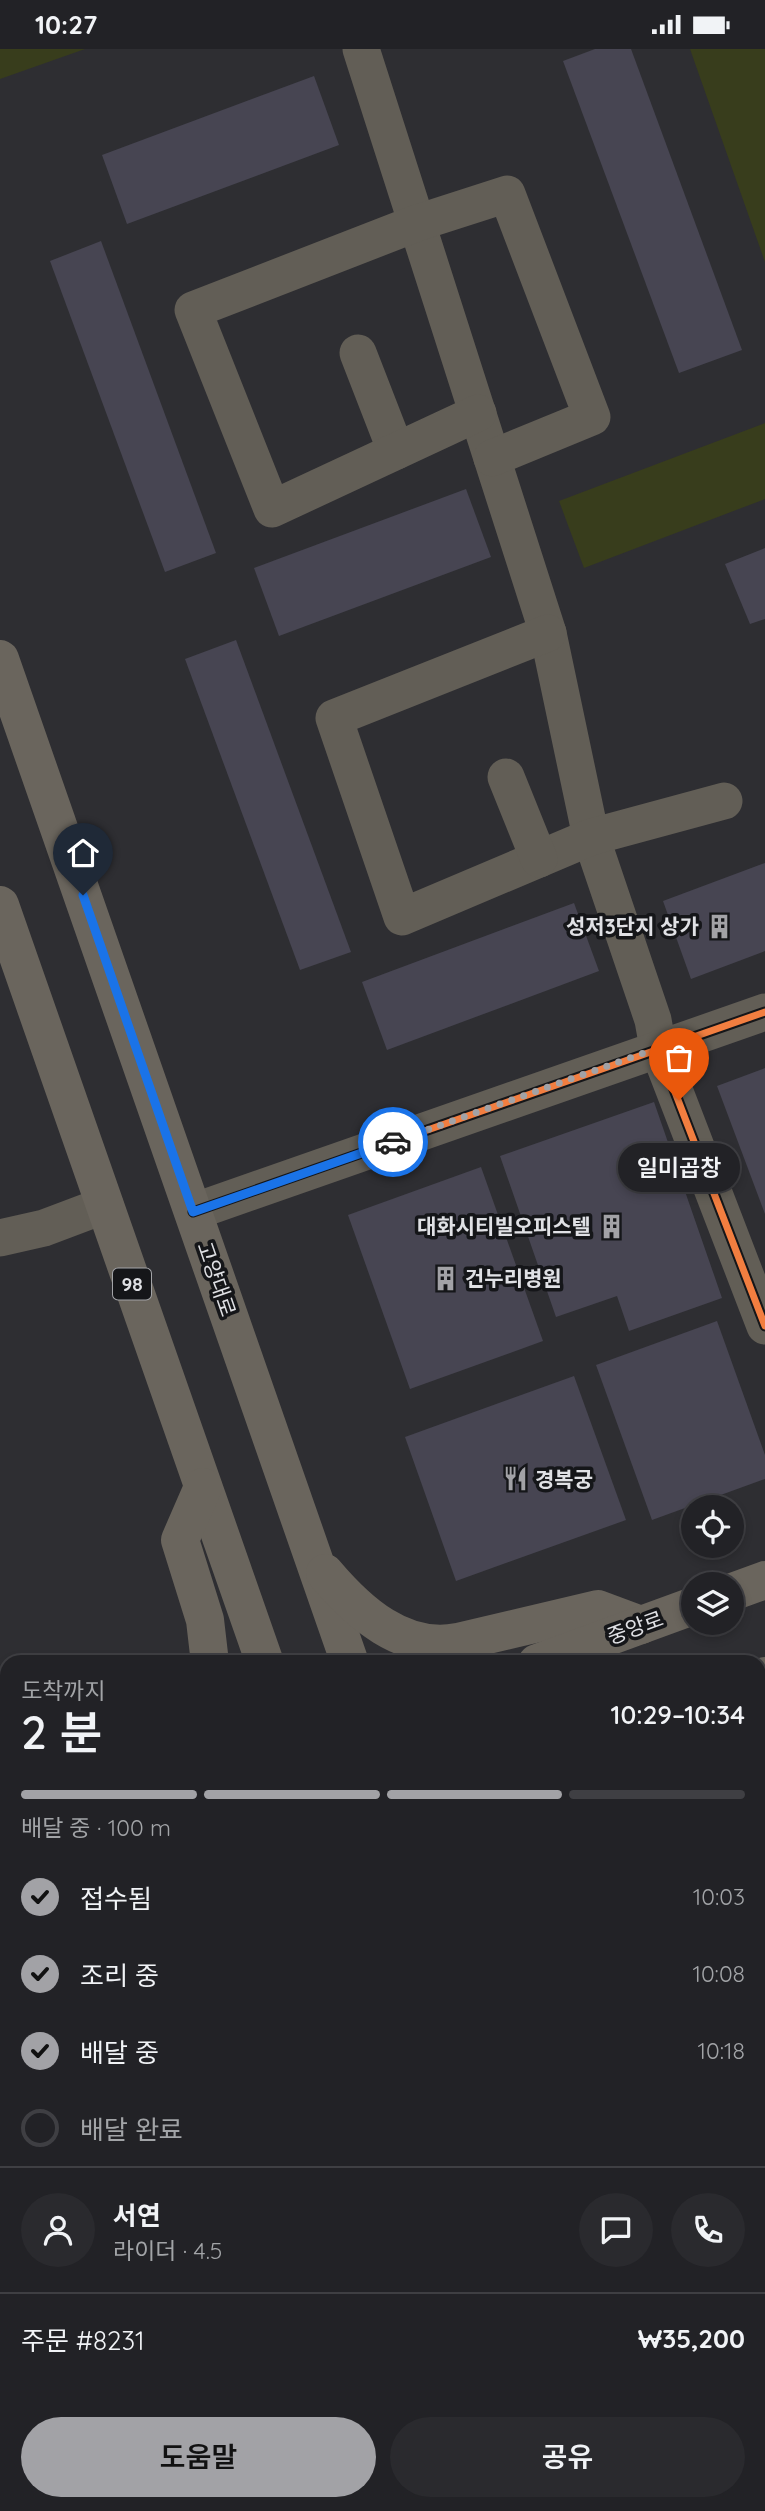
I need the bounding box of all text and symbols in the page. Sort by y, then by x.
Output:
text: 10:27 [35,8,97,41]
pin [53,823,113,895]
icon: home [64,834,102,872]
building icon: 성저3단지 상가 [705,912,733,940]
place label: 성저3단지 상가 [566,913,699,939]
pin [649,1028,709,1100]
icon: bag [660,1039,698,1077]
courier [358,1107,428,1177]
icon: car [374,1123,412,1161]
callout: 일미곱창 [618,1142,740,1191]
text: 일미곱창 [637,1153,721,1182]
building icon: 대화시티빌오피스텔 [597,1212,625,1240]
place label: 대화시티빌오피스텔 [417,1213,591,1239]
street label: 고양대로 [192,1238,242,1320]
building icon: 건누리병원 [431,1264,459,1292]
place label: 건누리병원 [465,1265,562,1291]
road number: 98 [113,1268,151,1299]
restaurant icon: 경복궁 [501,1465,529,1493]
place label: 경복궁 [535,1466,593,1492]
map controls [681,1495,744,1635]
button: locate [681,1495,744,1558]
button: layers [681,1572,744,1635]
street label: 중앙로 [603,1605,667,1649]
text: 도착까지 [21,1676,106,1705]
text: 10:29–10:34 [611,1698,745,1731]
text: 2 분 [21,1703,102,1761]
text: 배달 중 · 100 m [21,1813,171,1842]
icon: check [21,1878,59,1916]
text: 접수됨 [80,1882,152,1915]
text: 10:03 [693,1882,745,1911]
icon: check [21,1955,59,1993]
text: 조리 중 [80,1959,159,1992]
text: 10:08 [692,1959,745,1988]
icon: check [21,2032,59,2070]
text: 배달 중 [80,2036,159,2069]
text: 10:18 [698,2036,745,2065]
text: 배달 완료 [80,2113,183,2146]
button: person [21,2193,95,2267]
button: chat [579,2193,653,2267]
button: phone [671,2193,745,2267]
text: 서연 [113,2199,161,2232]
text: 라이더 · 4.5 [113,2236,222,2265]
text: ₩35,200 [638,2322,745,2355]
text: 주문 #8231 [21,2324,145,2357]
button: 도움말 [21,2417,376,2497]
button: 공유 [390,2417,745,2497]

